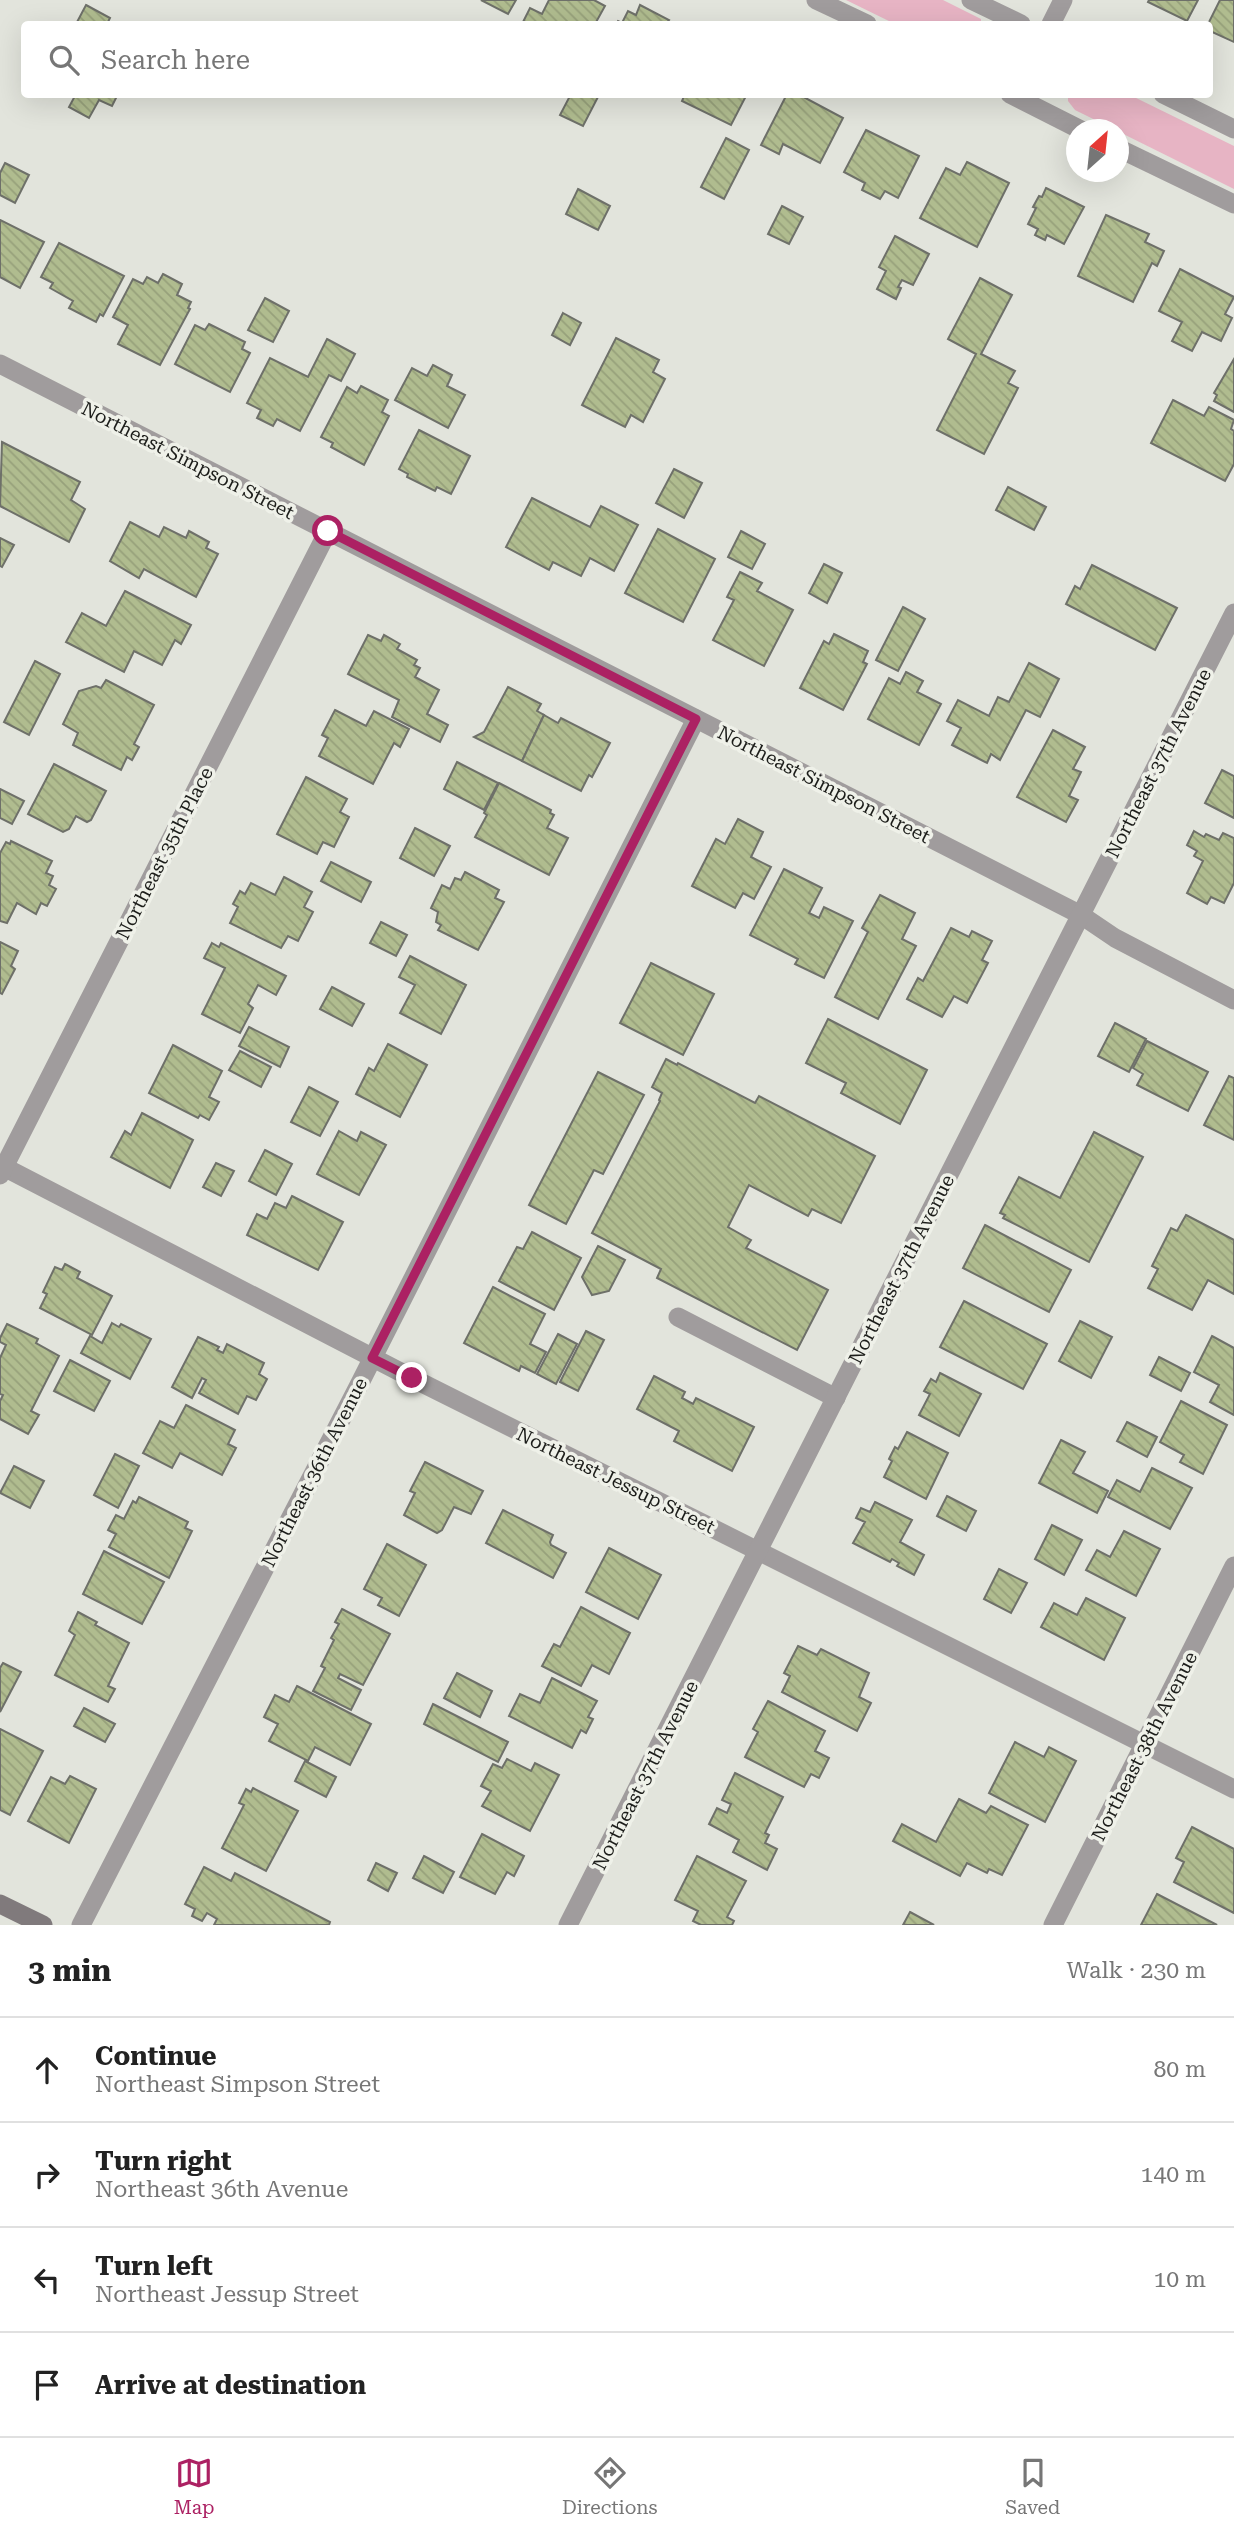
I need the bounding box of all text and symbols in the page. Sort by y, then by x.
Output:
search box [21,21,1213,98]
icon: search [45,41,83,79]
text: Search here [101,45,250,75]
north arrow [1066,119,1129,182]
street label: Northeast Simpson Street [78,397,298,524]
route start [312,515,343,546]
street label: Northeast 37th Avenue [1101,665,1216,862]
street label: Northeast Simpson Street [714,721,934,848]
street label: Northeast 35th Place [111,763,218,943]
street label: Northeast 37th Avenue [844,1171,959,1368]
route end [396,1362,427,1393]
street label: Northeast 36th Avenue [257,1374,372,1571]
street label: Northeast Jessup Street [513,1422,719,1539]
street label: Northeast 38th Avenue [1087,1648,1202,1845]
street label: Northeast 37th Avenue [588,1677,703,1874]
text: 3 min [28,1953,111,1988]
text: Walk · 230 m [1067,1957,1206,1984]
text: Continue [95,2041,217,2071]
icon: ahead [28,2051,66,2089]
text: 80 m [1153,2056,1206,2083]
text: Northeast Simpson Street [95,2071,380,2098]
text: Turn right [95,2146,231,2176]
icon: right [28,2156,66,2194]
text: 140 m [1141,2161,1206,2188]
text: Northeast 36th Avenue [95,2176,348,2203]
text: Turn left [95,2251,213,2281]
icon: left [28,2261,66,2299]
text: 10 m [1153,2266,1206,2293]
text: Northeast Jessup Street [95,2281,359,2308]
icon: arrive [28,2366,66,2404]
text: Arrive at destination [95,2370,366,2400]
tab: Map [174,2454,214,2519]
tab: Directions [562,2454,658,2519]
tab: Saved [1005,2454,1060,2519]

